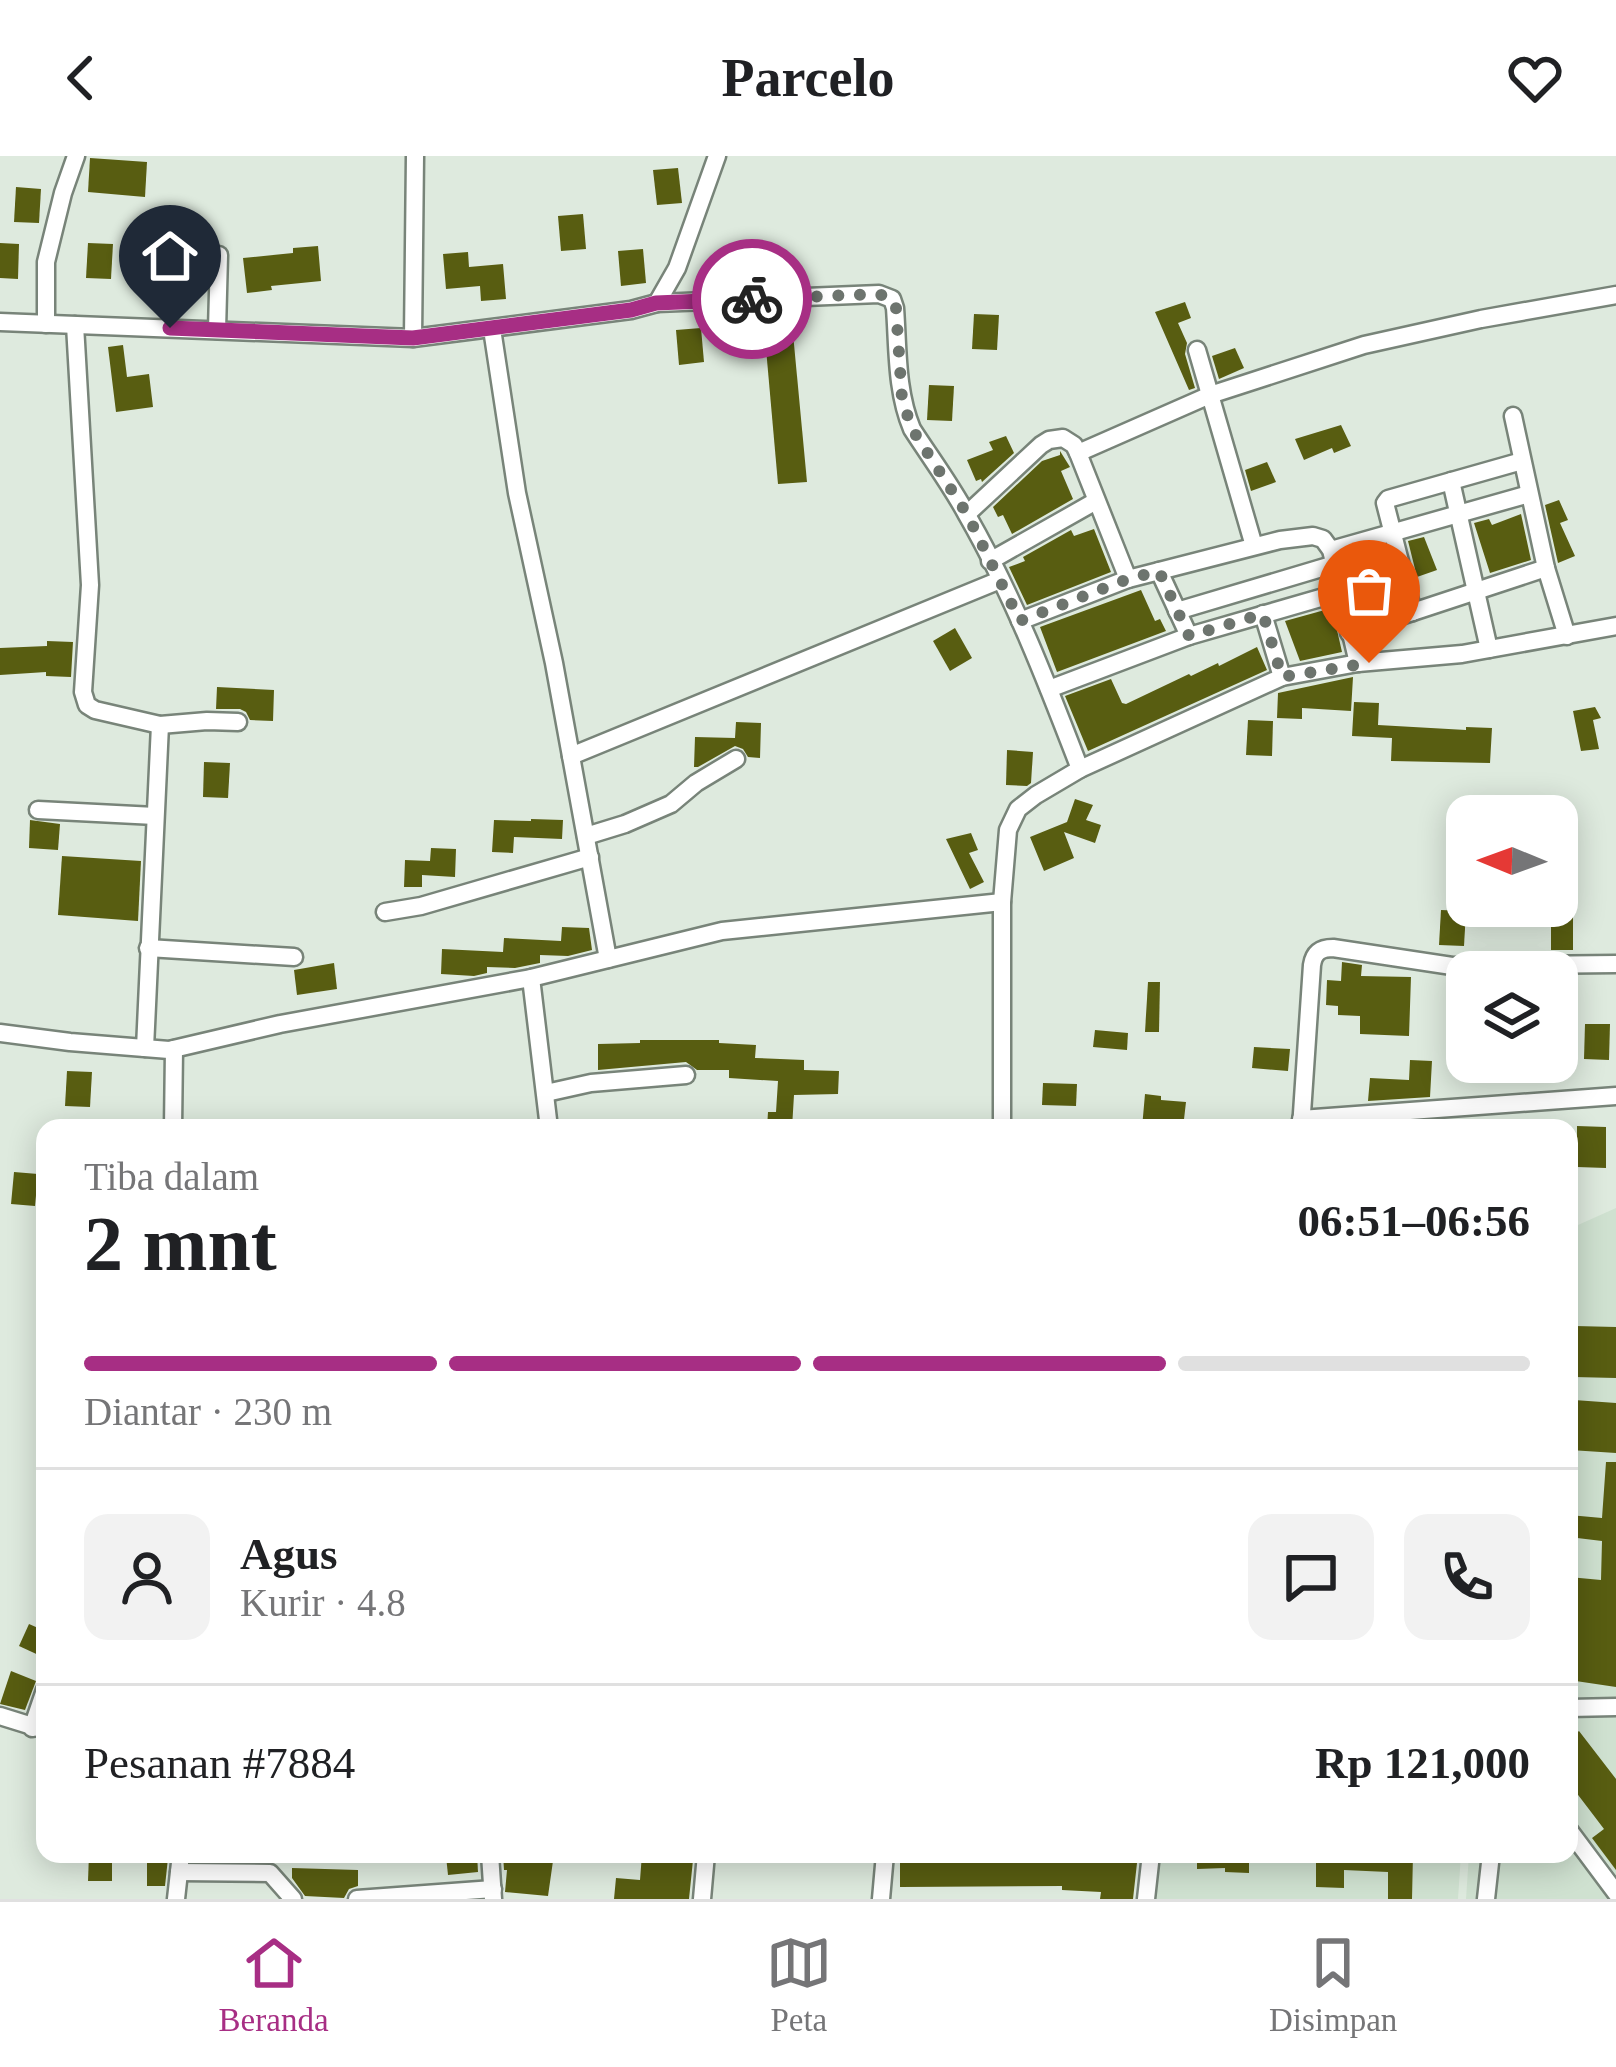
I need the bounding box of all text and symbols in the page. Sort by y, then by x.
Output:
icon: back [48,45,114,111]
icon: heart [1502,45,1568,111]
text: Parcelo [722,48,894,108]
pin [119,205,221,328]
icon: home [137,223,203,289]
courier [692,239,812,359]
icon: bike [719,266,785,332]
pin [1318,540,1420,663]
icon: bag [1336,558,1402,624]
north arrow [1446,795,1578,927]
map controls [1446,795,1578,1083]
button: layers [1446,951,1578,1083]
text: Tiba dalam [84,1155,259,1198]
text: 06:51–06:56 [1298,1196,1530,1246]
text: 2 mnt [84,1200,277,1287]
text: Diantar · 230 m [84,1390,332,1433]
button: person [84,1514,210,1640]
button: chat [1248,1514,1374,1640]
button: phone [1404,1514,1530,1640]
text: Agus [240,1529,338,1579]
text: Kurir · 4.8 [240,1581,406,1624]
text: Pesanan #7884 [84,1738,355,1788]
text: Rp 121,000 [1315,1738,1530,1788]
tab: Beranda [219,1930,329,2039]
tab: Peta [766,1930,832,2039]
tab: Disimpan [1269,1930,1397,2039]

